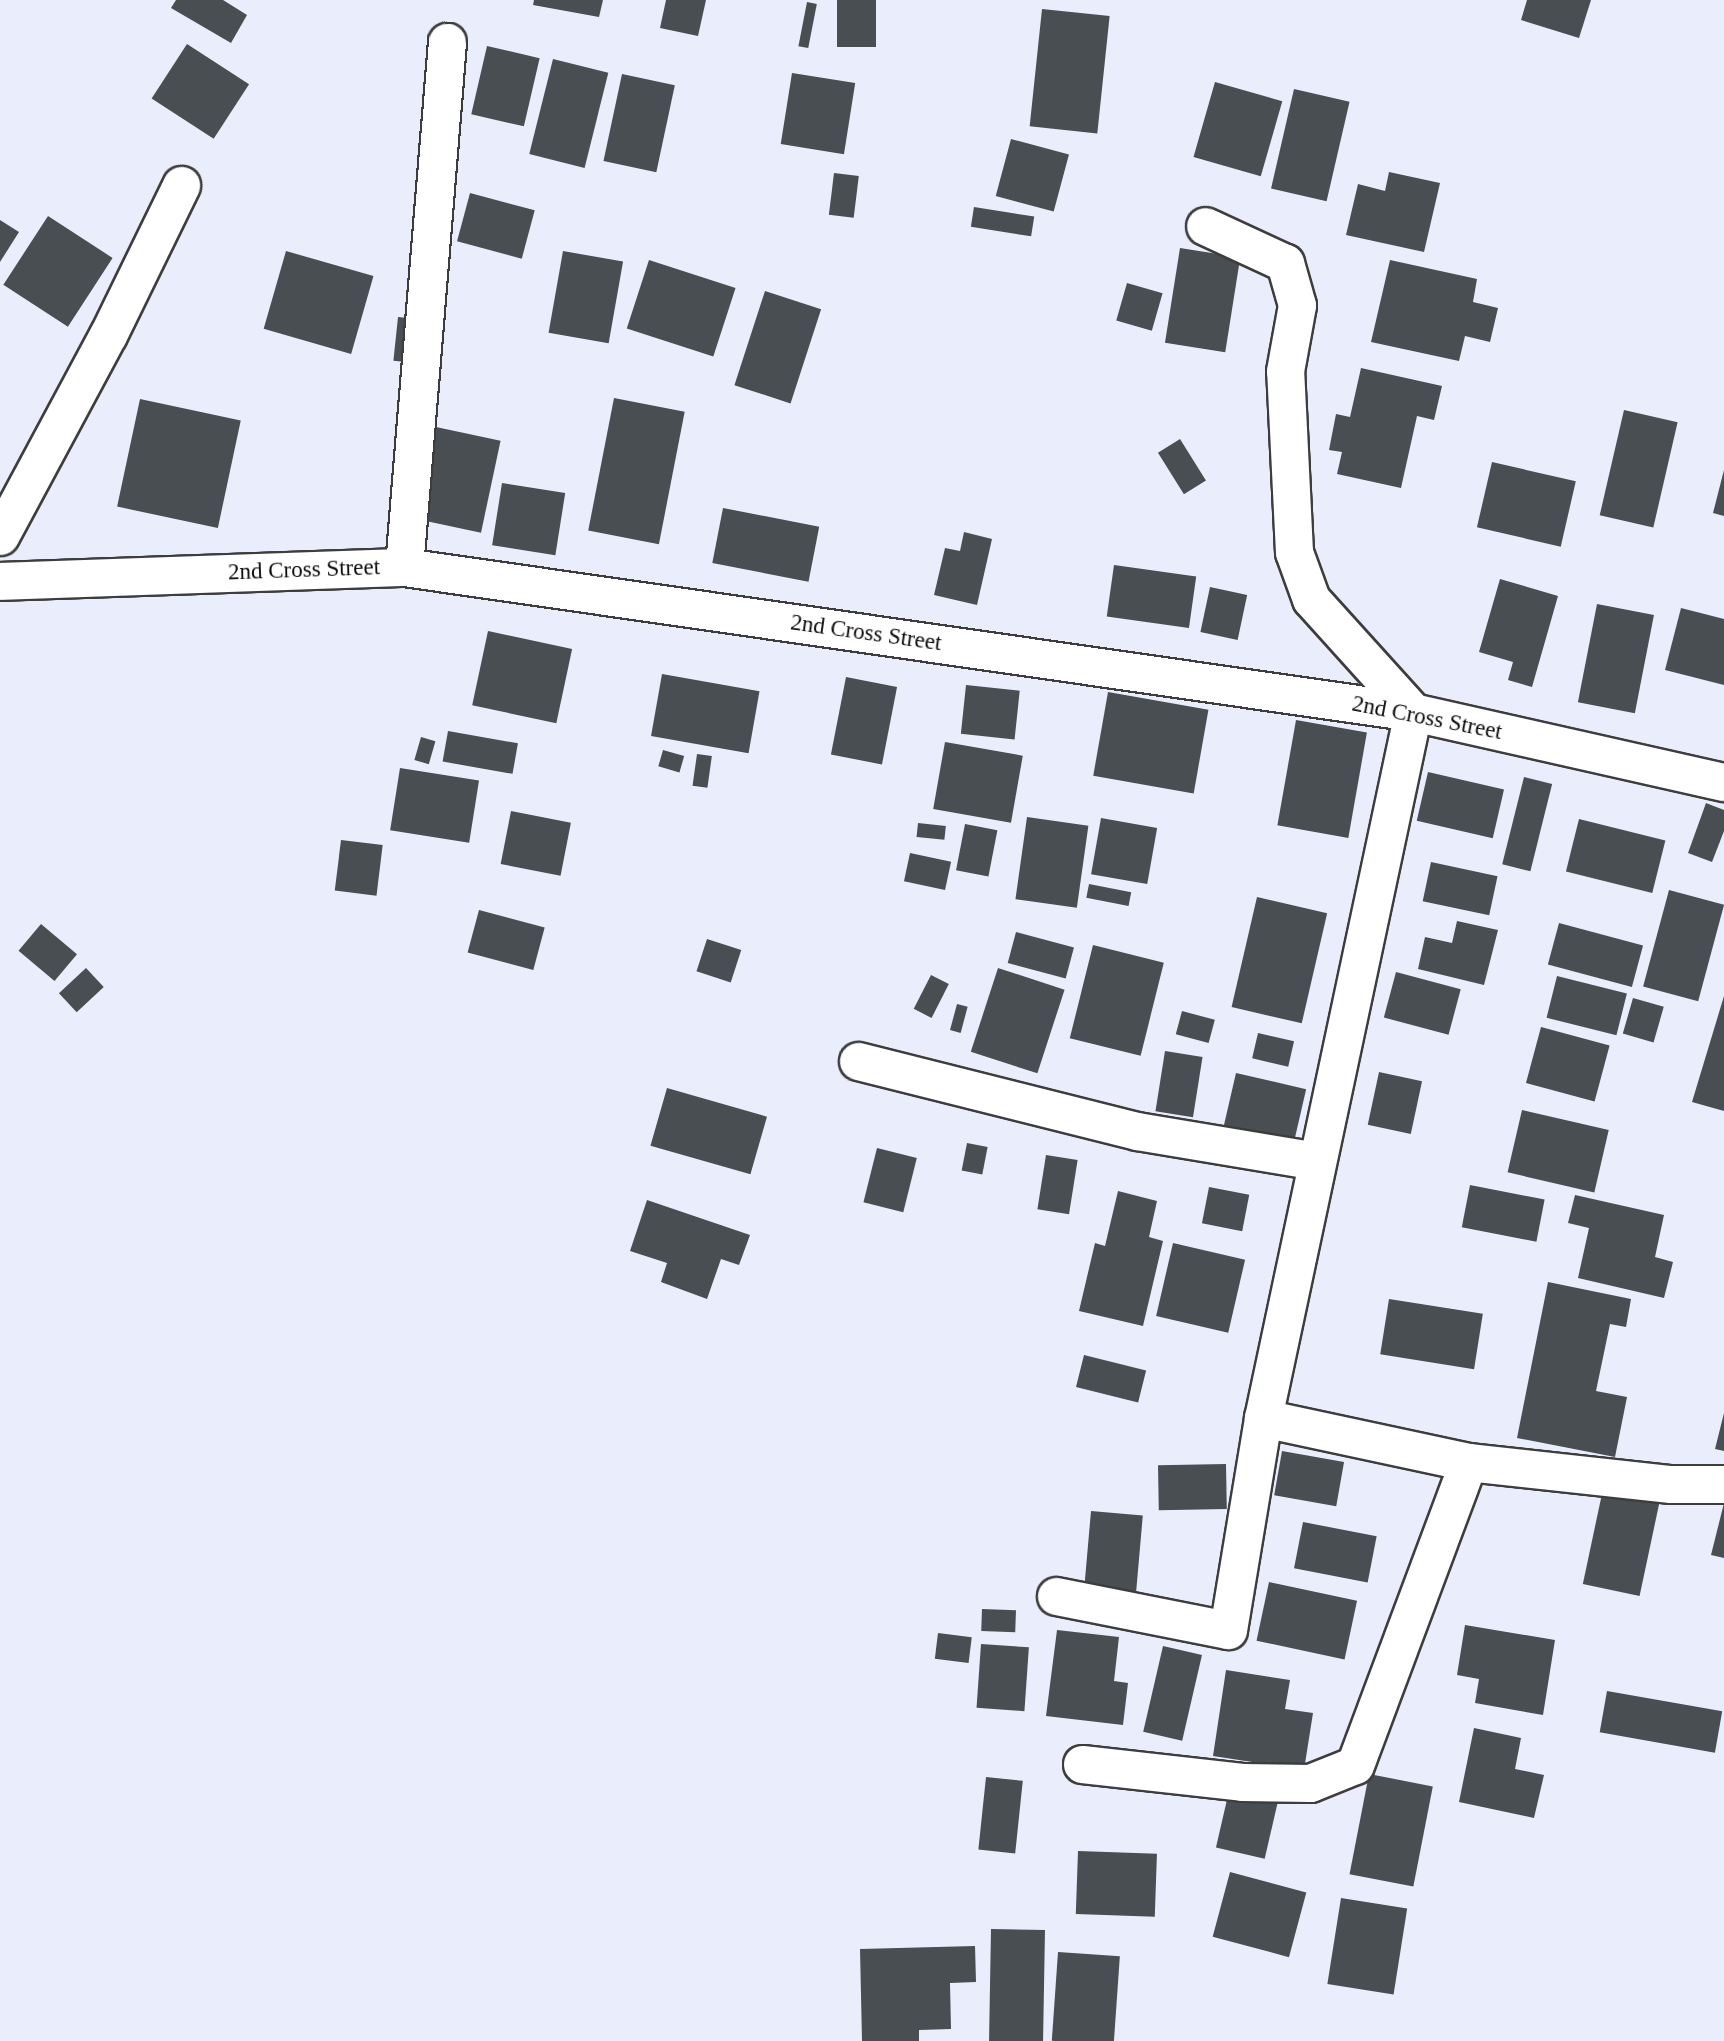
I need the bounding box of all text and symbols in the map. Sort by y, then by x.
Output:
street label: 2nd Cross Street [228,554,380,586]
street label: 2nd Cross Street [789,609,943,657]
street label: 2nd Cross Street [1350,690,1504,746]

